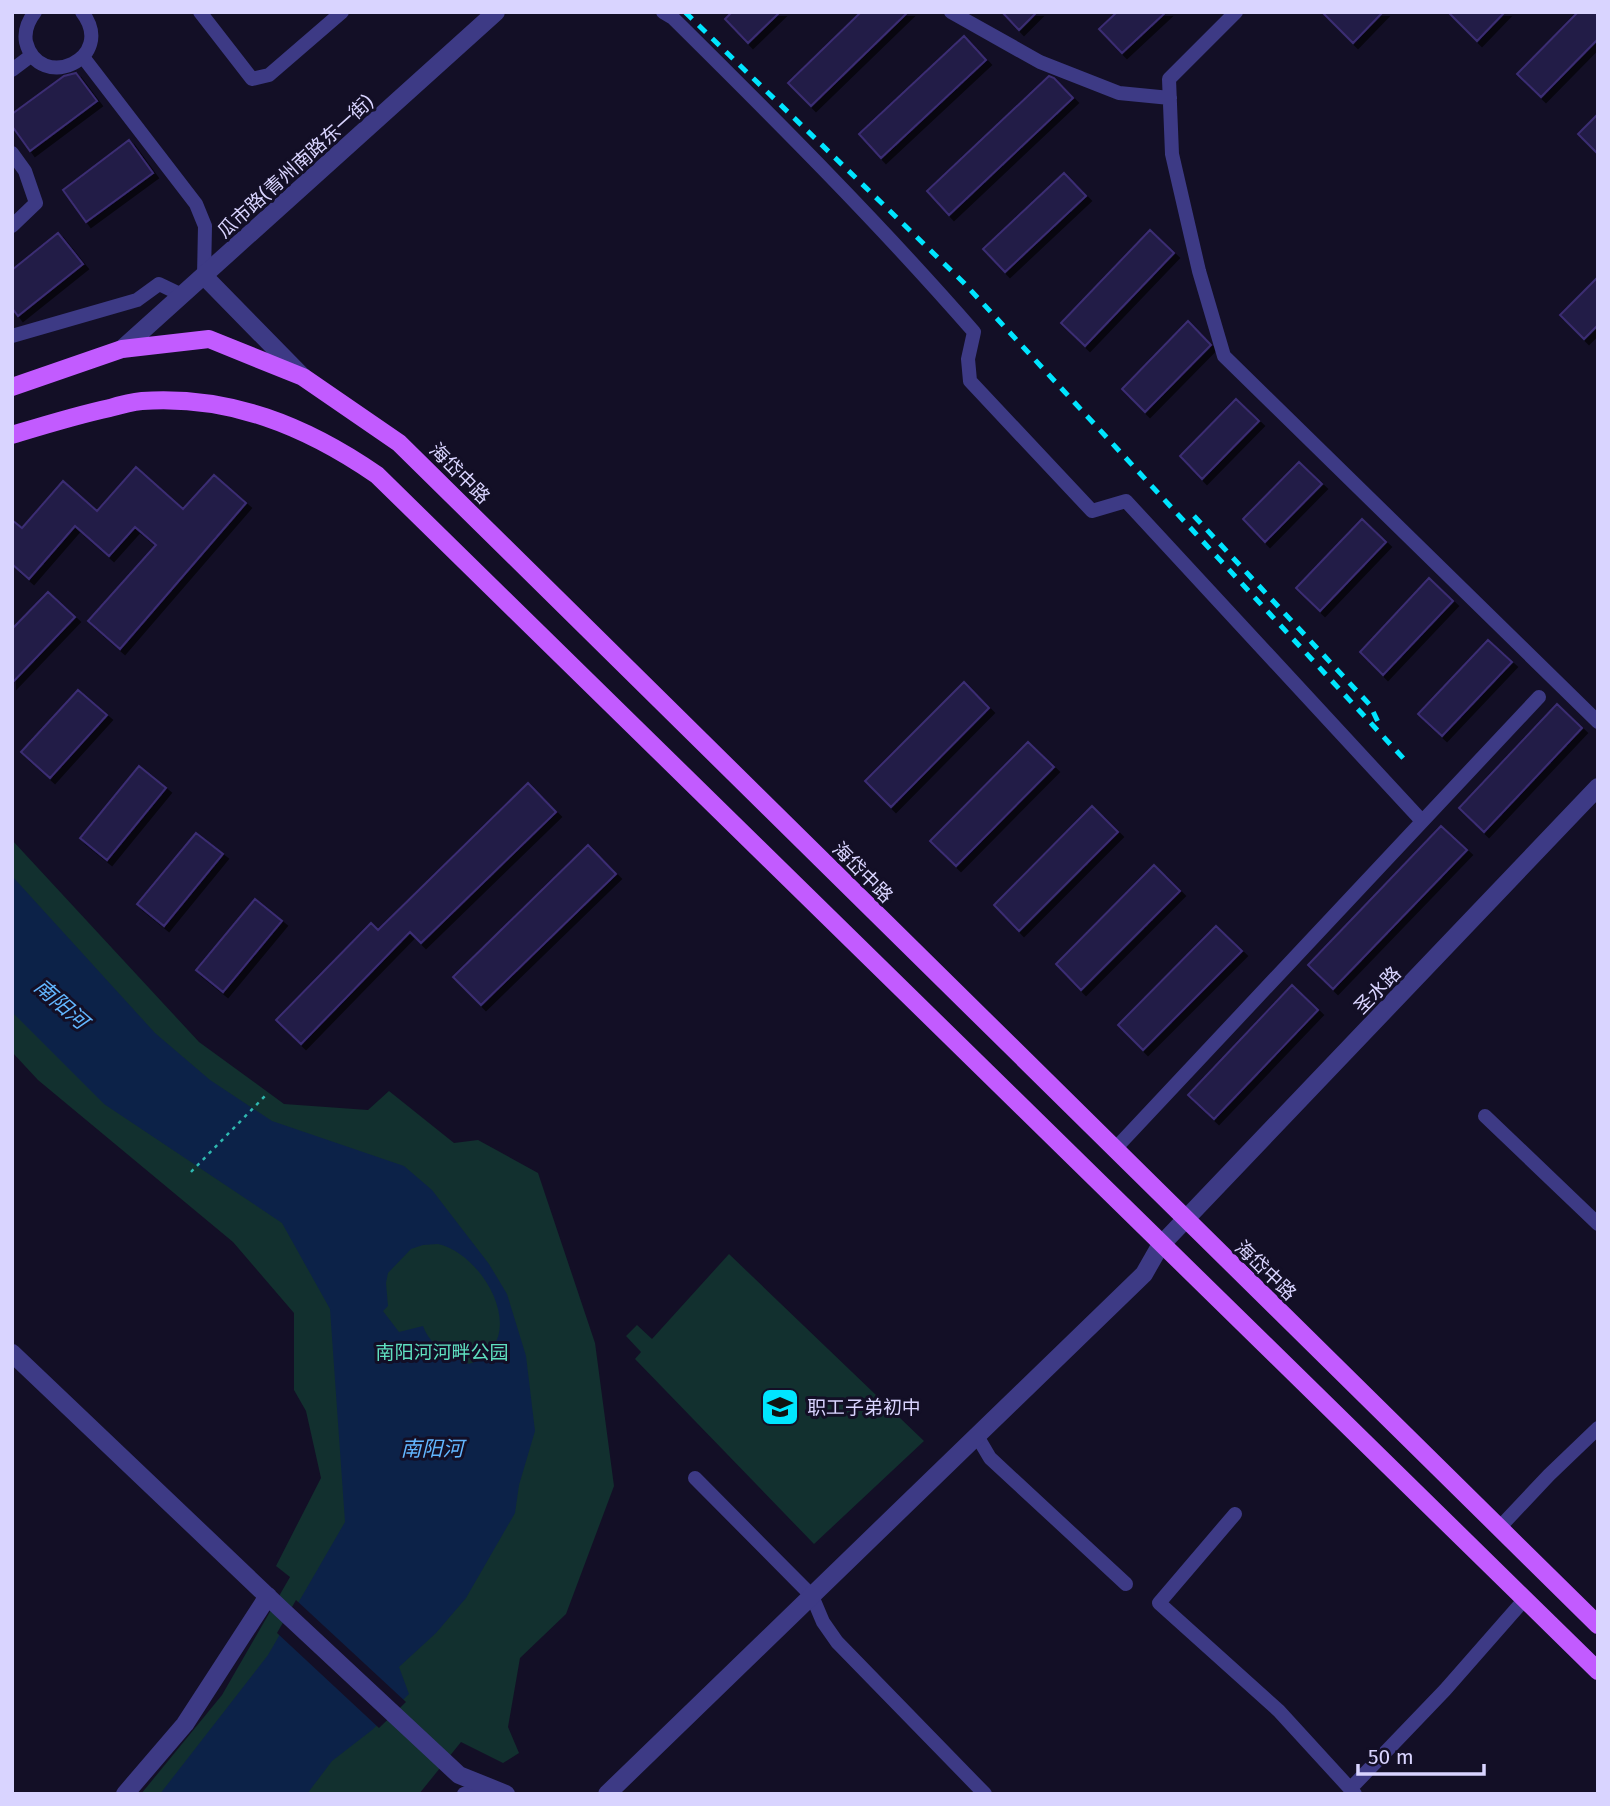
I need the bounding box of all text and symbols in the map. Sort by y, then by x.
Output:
street label: 瓜市路(青州南路东一街) [212,90,378,243]
street label: 海岱中路 [425,438,495,508]
street label: 海岱中路 [828,837,898,907]
street label: 圣水路 [1349,962,1405,1019]
water label: 南阳河 [29,974,96,1037]
street label: 海岱中路 [1230,1236,1301,1305]
park label: 南阳河河畔公园 [375,1341,509,1364]
school or university icon: 职工子弟初中 [759,1386,801,1428]
place label: 职工子弟初中 [807,1396,921,1419]
water label: 南阳河 [401,1436,467,1462]
scale bar [1358,1732,1484,1776]
text: 50 m [1368,1744,1414,1770]

